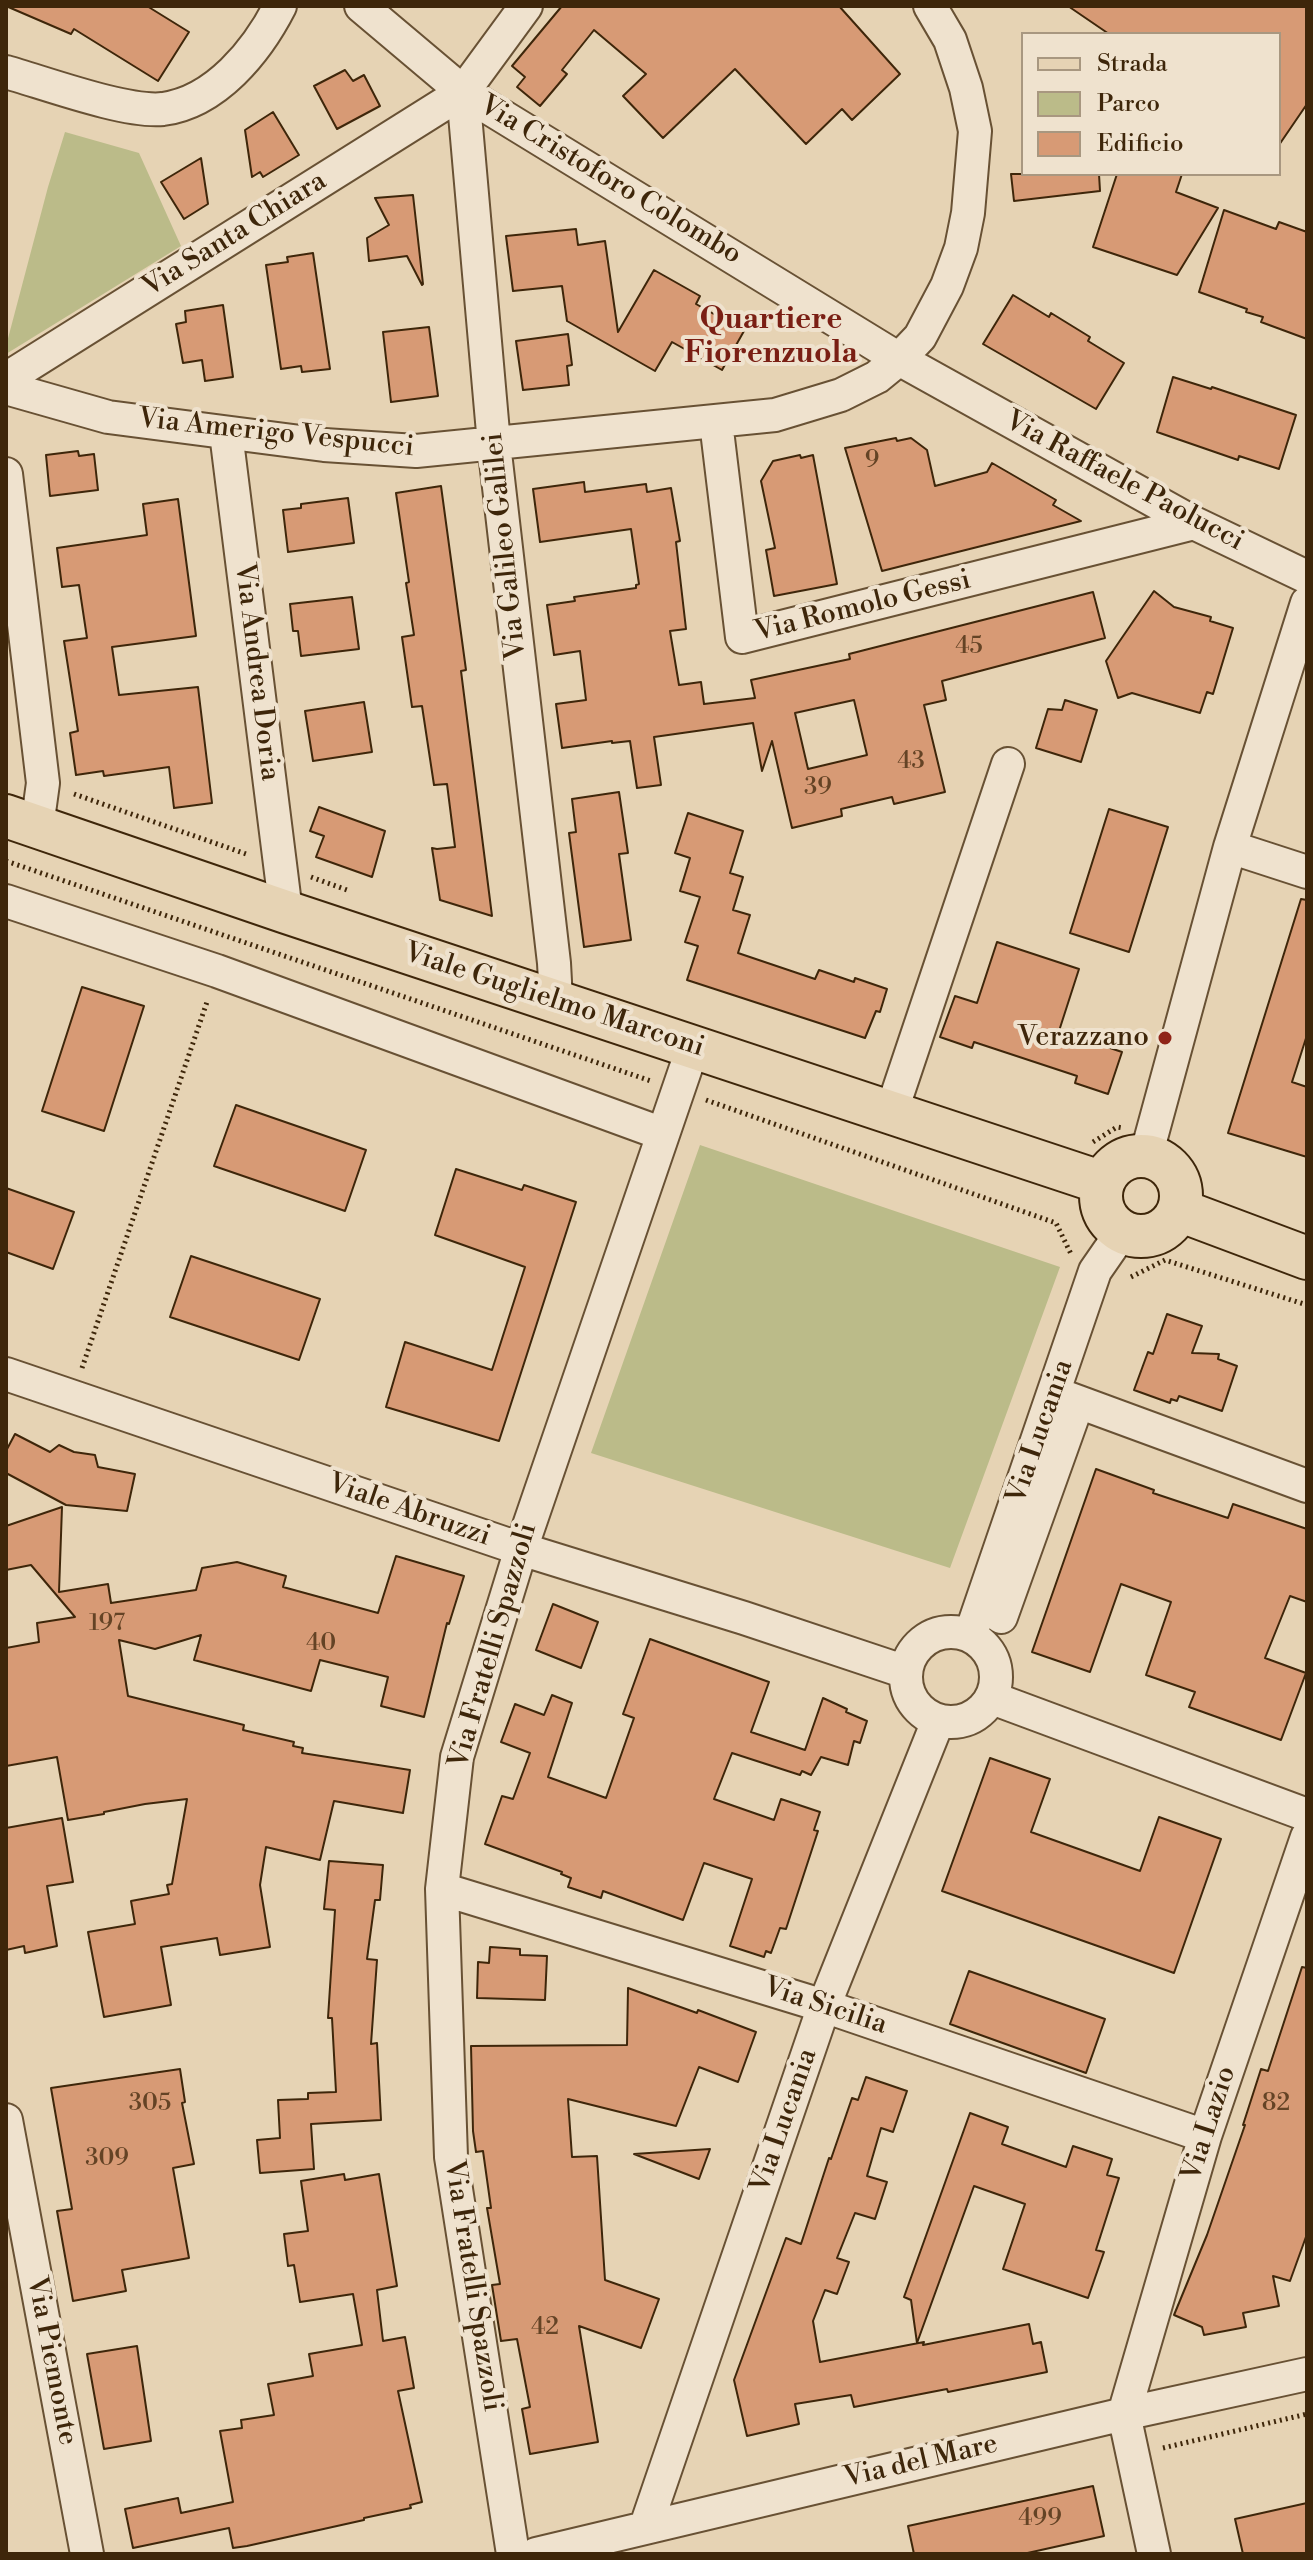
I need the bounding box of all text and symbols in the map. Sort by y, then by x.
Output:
legend [1021,32,1281,176]
text: Strada [1097,49,1167,79]
street label: Via Cristoforo Colombo [473,89,747,273]
text: Parco [1097,89,1160,119]
text: Edificio [1097,129,1183,159]
street label: Via Santa Chiara [137,165,333,305]
district label: Quartiere Fiorenzuola [684,303,858,374]
street label: Via Amerigo Vespucci [136,403,416,465]
street label: Via Raffaele Paolucci [999,405,1249,559]
street label: Via Galileo Galilei [477,431,535,661]
house number: 9 [865,447,879,475]
street label: Via Andrea Doria [226,561,286,783]
street label: Via Romolo Gessi [752,564,974,650]
house number: 45 [955,633,983,661]
house number: 43 [897,748,925,776]
house number: 39 [804,774,832,802]
street label: Viale Guglielmo Marconi [400,937,708,1065]
place label: Verazzano [1018,1021,1149,1055]
marker: Verazzano [1156,1029,1174,1047]
street label: Via Lucania [1001,1355,1081,1509]
street label: Viale Abruzzi [323,1467,495,1555]
street label: Via Fratelli Spazzoli [443,1519,545,1773]
house number: 197 [89,1610,125,1638]
house number: 40 [306,1630,336,1658]
street label: Via Sicilia [759,1971,891,2043]
street label: Via Lucania [745,2044,825,2198]
street label: Via Lazio [1176,2062,1244,2186]
house number: 305 [129,2090,171,2118]
house number: 82 [1262,2090,1290,2118]
house number: 309 [85,2145,129,2173]
street label: Via Fratelli Spazzoli [436,2158,508,2414]
street label: Via Piemonte [18,2274,84,2448]
house number: 42 [531,2314,559,2342]
street label: Via del Mare [841,2428,1001,2496]
house number: 499 [1018,2505,1062,2533]

